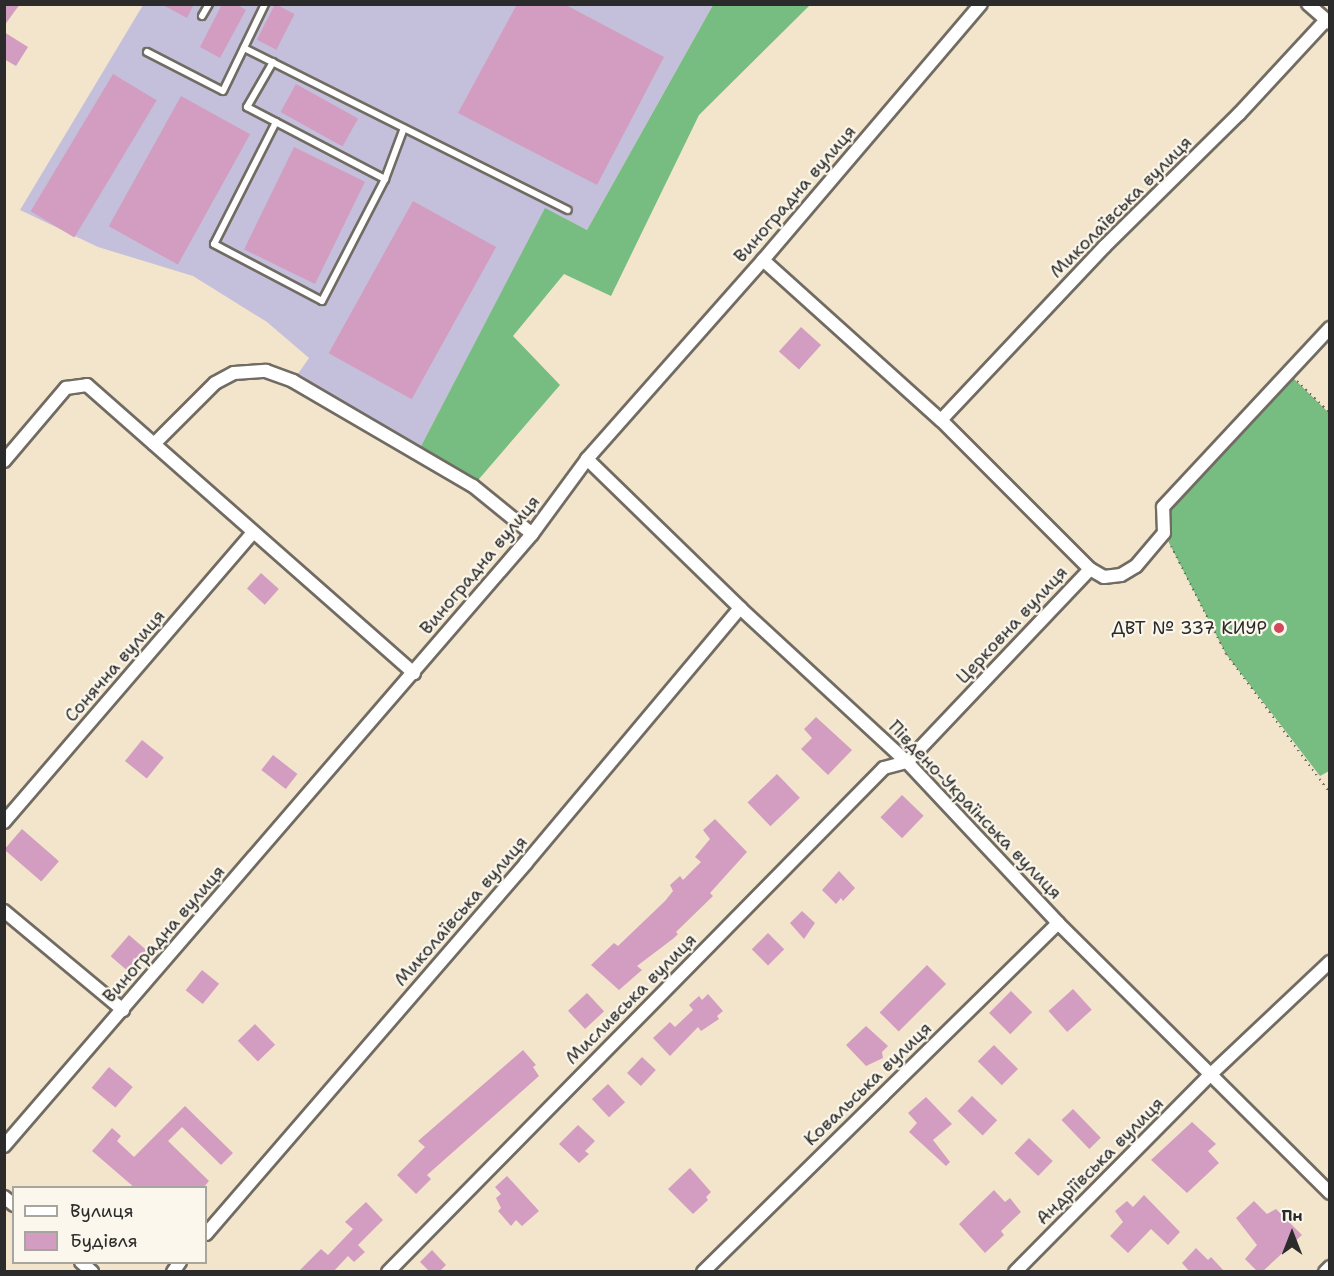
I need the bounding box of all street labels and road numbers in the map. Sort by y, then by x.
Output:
street label: Виноградна вулиця [729,121,861,267]
street label: Миколаївська вулиця [1045,131,1197,283]
street label: Виноградна вулиця [416,491,544,639]
street label: Церковна вулиця [952,562,1072,688]
street label: Сонячна вулиця [60,605,170,727]
street label: Південо-Українська вулиця [884,716,1066,904]
street label: Миколаївська вулиця [390,831,532,991]
street label: Виноградна вулиця [98,861,230,1007]
street label: Мисливська вулиця [561,929,701,1069]
street label: Ковальська вулиця [800,1018,936,1150]
street label: Андріївська вулиця [1032,1093,1168,1229]

